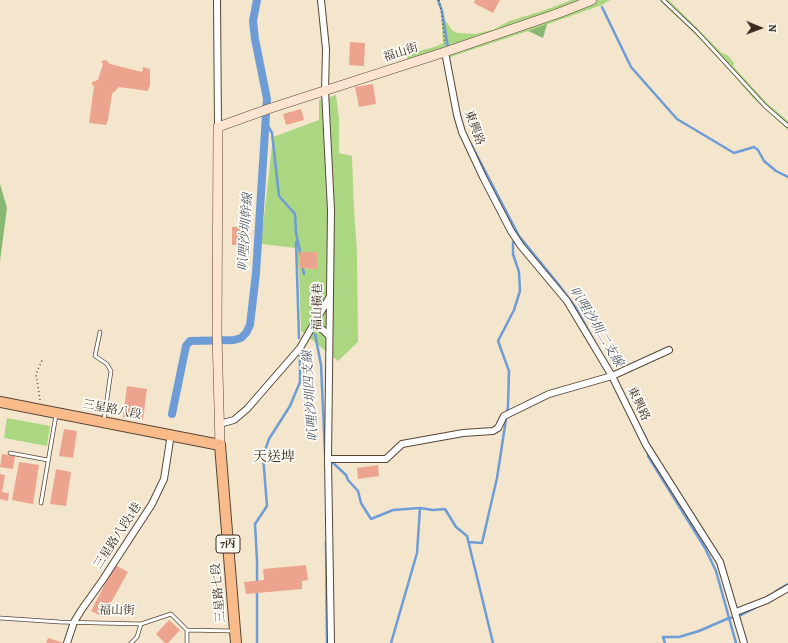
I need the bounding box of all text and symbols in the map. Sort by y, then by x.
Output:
north arrow [740,8,780,48]
text: N [765,24,780,32]
street label: 福山街 [382,41,420,65]
street label: 東興路 [461,109,487,147]
water label: 叭哩沙圳幹線 [235,193,257,271]
street label: 福山橫巷 [310,283,326,331]
water label: 叭哩沙圳二支線 [566,284,626,370]
water label: 叭哩沙圳四支線 [300,350,322,442]
street label: 東興路 [624,385,652,423]
street label: 三星路八段 [81,397,143,423]
district label: 天送埤 [253,450,295,466]
street label: 三星路八段1巷 [91,500,145,572]
road number: 7丙 [216,535,240,553]
street label: 三星路七段 [209,562,229,624]
street label: 福山街 [99,603,135,619]

